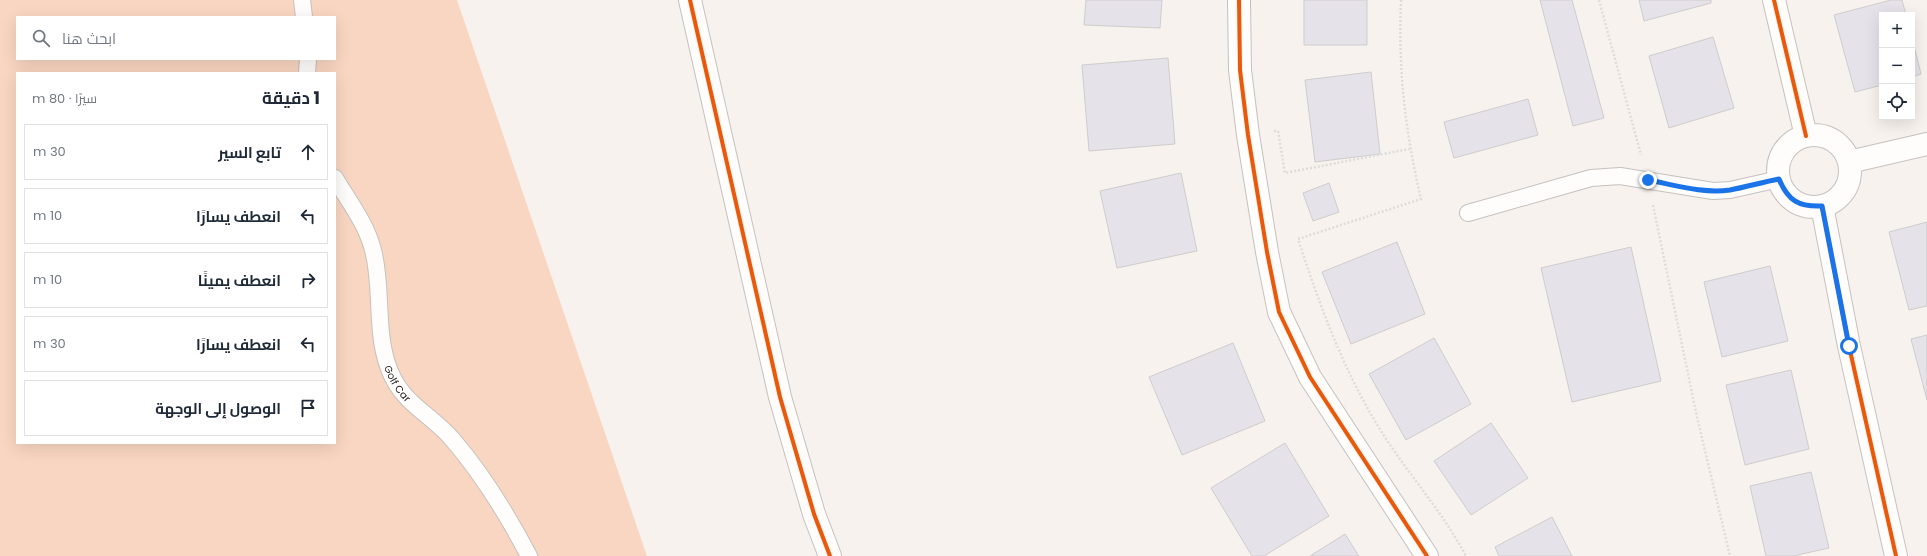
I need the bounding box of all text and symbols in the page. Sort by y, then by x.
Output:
map controls [1879,12,1915,120]
button: + [1879,12,1915,48]
search box [16,16,336,60]
icon: search [30,27,52,49]
text: ابحث هنا [62,28,116,49]
button: − [1879,48,1915,84]
button: locate [1879,84,1915,120]
text: 1 دقيقة [262,86,320,110]
text: سيرًا · 80 m [32,89,97,108]
icon: ahead [297,141,319,163]
text: 30 m [33,142,66,161]
text: تابع السير [218,142,281,163]
route end [1639,171,1657,189]
icon: left [297,205,319,227]
text: 10 m [33,206,62,225]
text: انعطف يسارًا [196,206,281,227]
icon: right [297,269,319,291]
text: 10 m [33,270,62,289]
text: انعطف يمينًا [198,270,281,291]
icon: left [297,333,319,355]
text: 30 m [33,334,66,353]
text: انعطف يسارًا [196,334,281,355]
route start [1840,337,1858,355]
street label: Golf Car [380,363,414,406]
icon: arrive [297,397,319,419]
text: الوصول إلى الوجهة [155,398,281,419]

